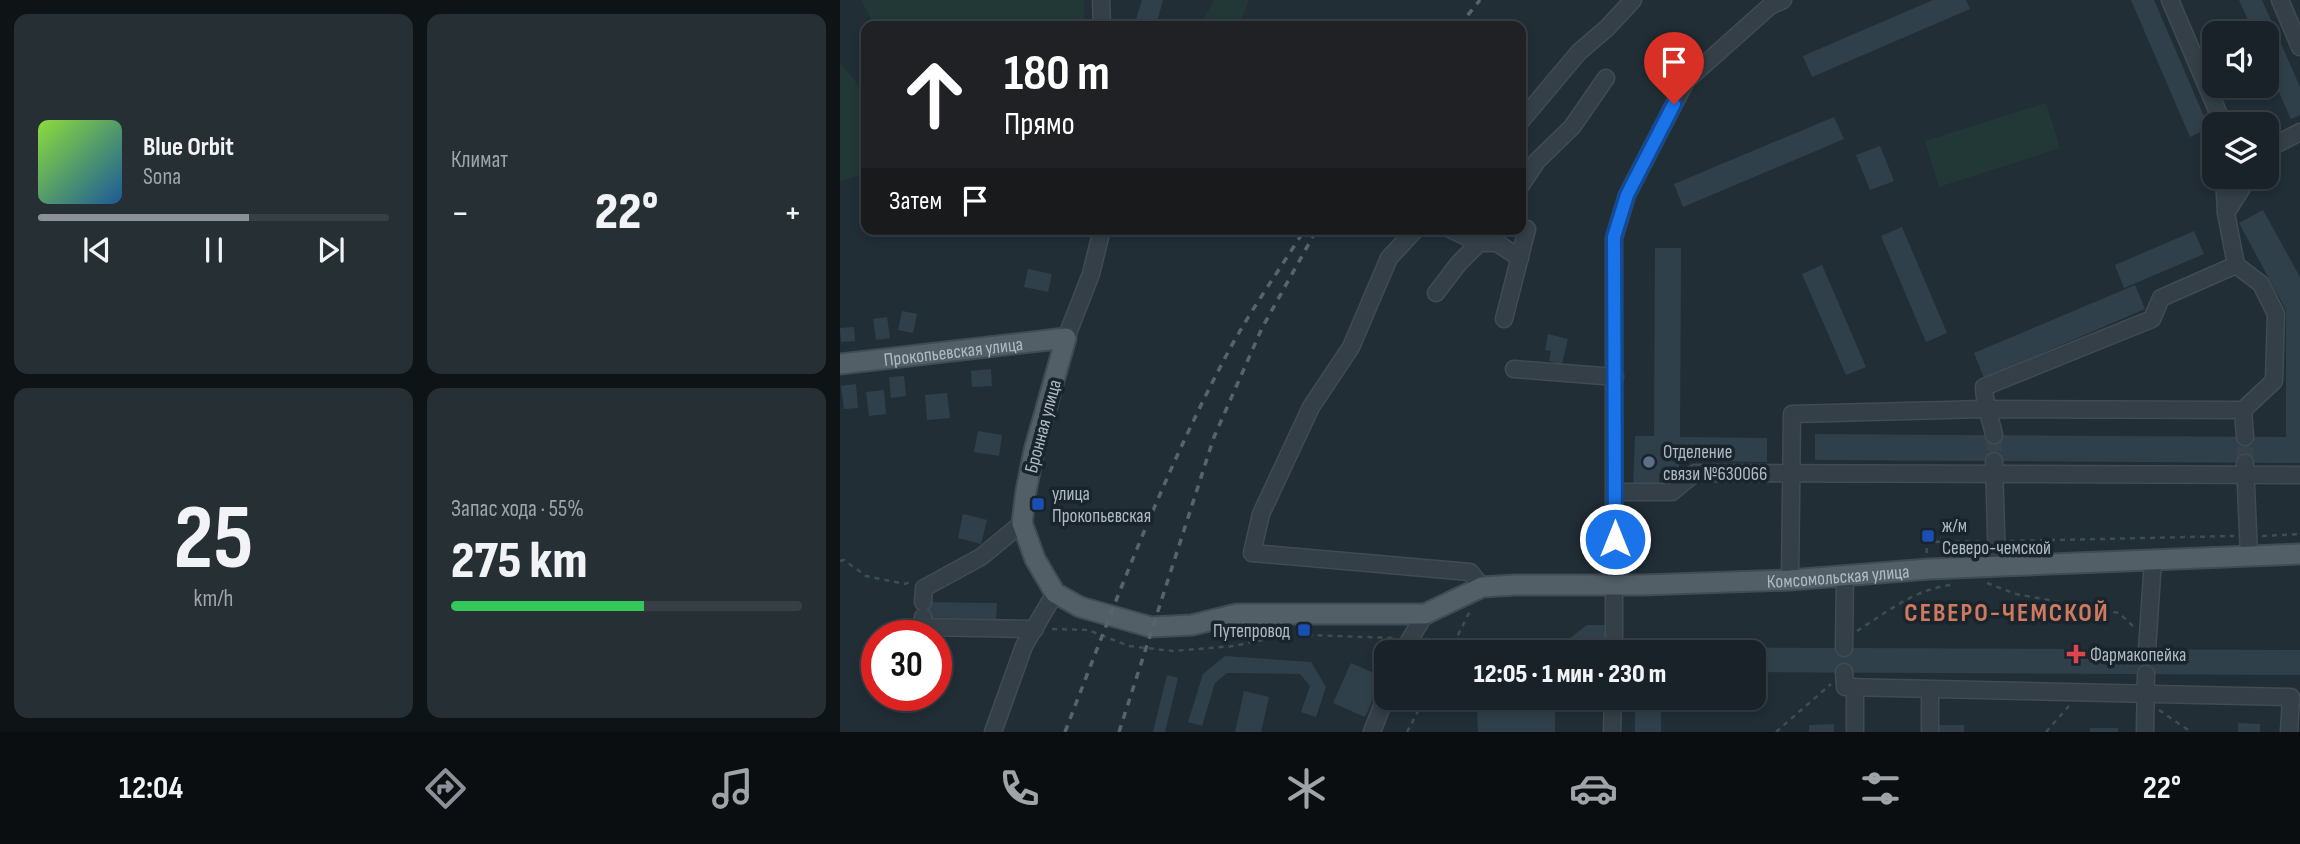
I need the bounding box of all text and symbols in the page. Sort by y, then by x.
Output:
map controls [2202,21,2279,189]
button: sound [2202,21,2279,98]
pin [1644,32,1704,104]
icon: arrive [1655,43,1693,81]
text: 180 m [1004,45,1110,104]
icon: ahead [889,49,980,140]
text: Прямо [1004,105,1075,144]
button: layers [2202,112,2279,189]
text: Blue Orbit [143,132,234,163]
text: Климат [451,146,508,174]
text: Sona [143,163,181,191]
text: 22° [595,181,658,244]
icon: arrive [956,182,994,220]
text: Затем [889,186,942,217]
text: − [451,191,470,236]
text: + [783,191,802,236]
icon: previous [78,231,116,269]
icon: pause [195,231,233,269]
icon: next [312,231,350,269]
street label: Прокопьевская улица [883,333,1024,372]
street label: Бронная улица [1020,377,1067,475]
place label: Отделение связи №630066 [1663,441,1767,486]
marker: Отделение связи №630066 [1641,454,1657,470]
place label: улица Прокопьевская [1052,483,1151,528]
text: 25 [174,485,253,594]
text: Запас хода · 55% [451,495,584,523]
marker: улица Прокопьевская [1030,496,1046,512]
position arrow [1578,502,1652,576]
place label: ж/м Северо-чемской [1942,515,2051,560]
marker: ж/м Северо-чемской [1920,528,1936,544]
text: 275 km [451,530,587,593]
street label: Комсомольская улица [1767,561,1910,594]
text: km/h [194,585,233,613]
district label: СЕВЕРО-ЧЕМСКОЙ [1904,598,2110,629]
speed limit sign: 30 [861,620,952,711]
place label: Путепровод [1213,620,1290,643]
marker: Путепровод [1296,622,1312,638]
place label: Фармакопейка [2090,644,2186,667]
marker: Фармакопейка [2068,646,2084,662]
text: 12:05 · 1 мин · 230 m [1474,659,1666,690]
icon: directions [421,764,470,813]
icon: music [708,764,757,813]
icon: phone [995,764,1044,813]
icon: climate [1282,764,1331,813]
icon: car [1569,764,1618,813]
icon: filters [1856,764,1905,813]
text: 12:04 [119,769,183,808]
text: 22° [2143,769,2181,808]

